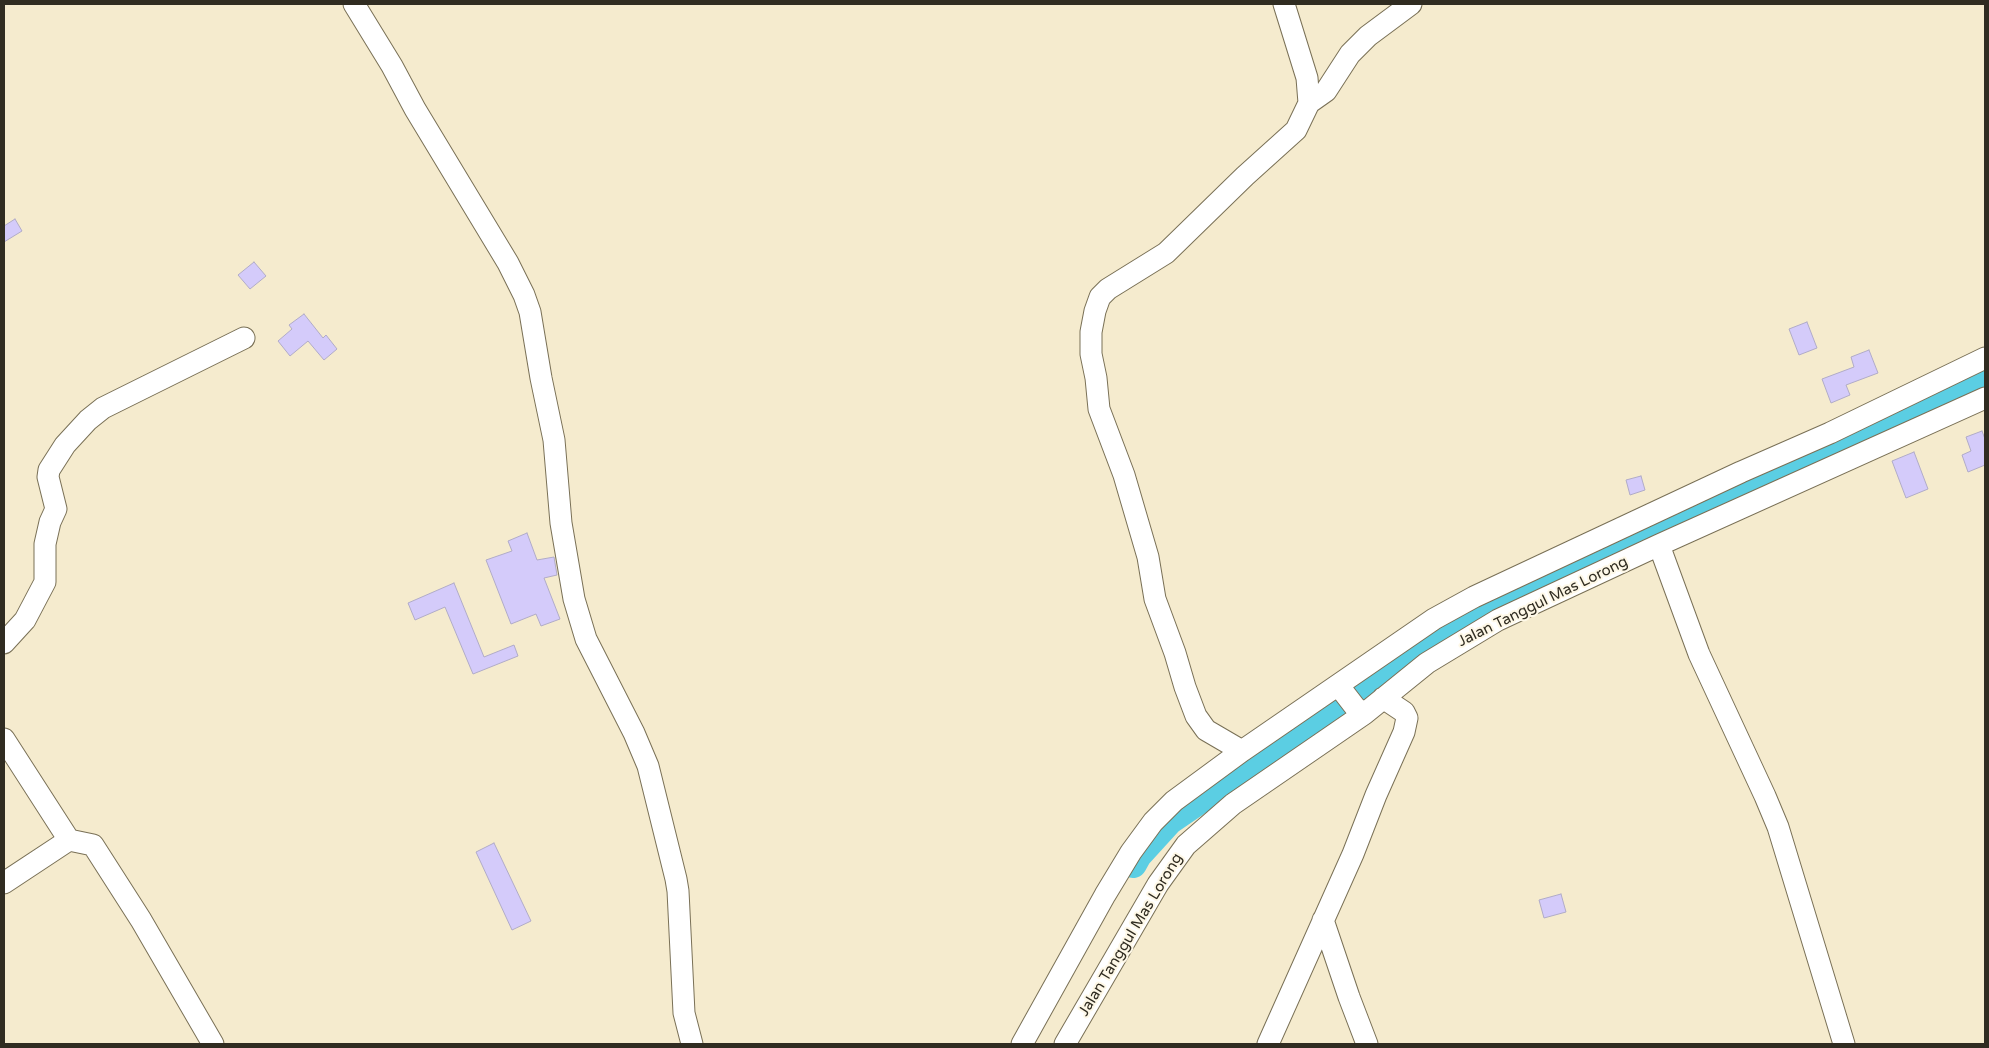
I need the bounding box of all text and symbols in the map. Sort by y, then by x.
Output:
street label: Jalan Tanggul Mas Lorong [1455,553,1631,651]
street label: Jalan Tanggul Mas Lorong [1075,850,1187,1020]

